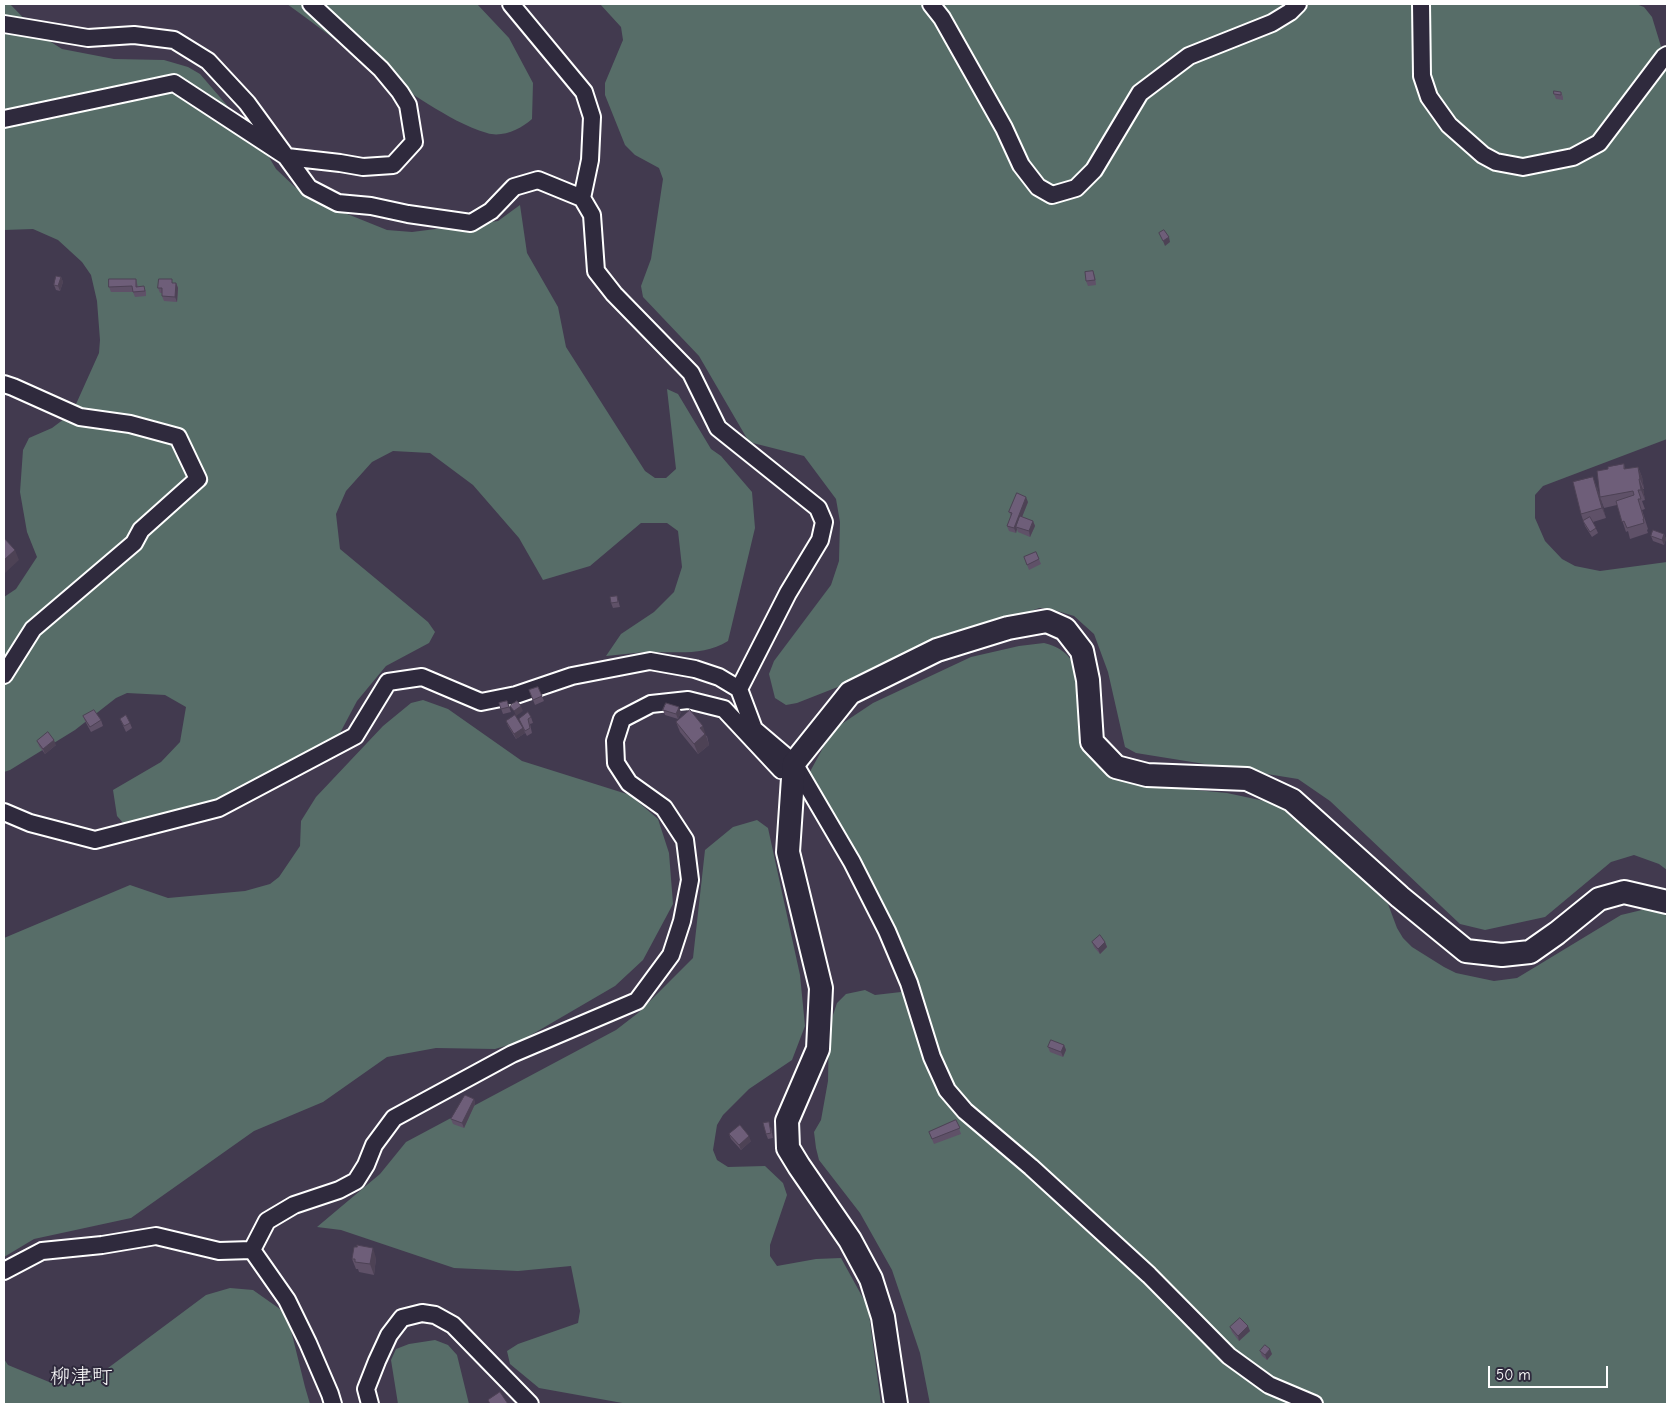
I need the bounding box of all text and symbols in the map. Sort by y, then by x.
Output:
scale bar [1491,1356,1611,1388]
district label: 柳津町 [50,1364,112,1390]
text: 50 m [1496,1366,1531,1384]

